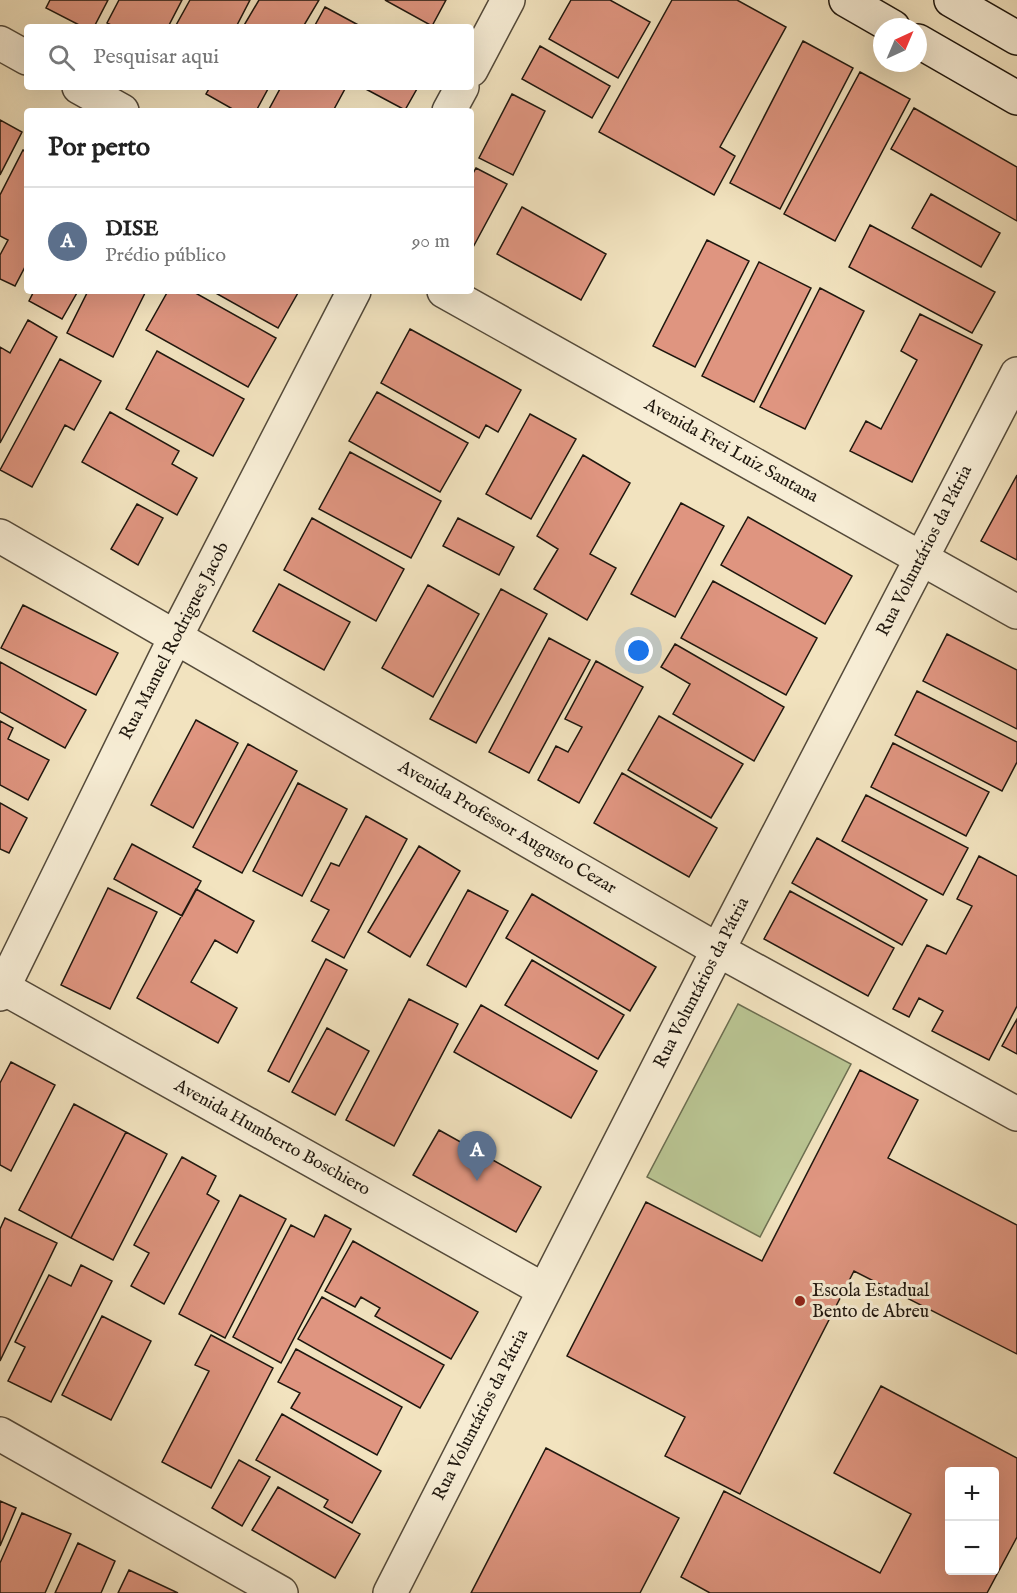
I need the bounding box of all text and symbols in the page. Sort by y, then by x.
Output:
north arrow [873,18,927,72]
search box [24,24,474,90]
icon: search [45,41,78,74]
text: Pesquisar aqui [93,43,219,71]
text: Por perto [48,131,150,164]
text: DISE [105,215,158,243]
text: A [61,229,74,254]
text: 90 m [412,229,450,254]
text: Prédio público [105,243,226,268]
street label: Avenida Frei Luiz Santana [639,393,822,509]
street label: Rua Voluntários da Pátria [872,461,978,640]
street label: Rua Manuel Rodrigues Jacob [115,538,235,744]
your location [624,636,653,665]
street label: Avenida Professor Augusto Cezar [393,755,621,900]
street label: Rua Voluntários da Pátria [649,893,755,1072]
street label: Avenida Humberto Boschiero [169,1074,374,1202]
pin: A [458,1132,496,1181]
place label: Escola Estadual Bento de Abreu [812,1280,929,1324]
marker: Escola Estadual Bento de Abreu [793,1294,807,1308]
street label: Rua Voluntários da Pátria [428,1325,534,1504]
map controls [945,1467,999,1575]
button: + [945,1467,999,1521]
button: − [945,1521,999,1575]

